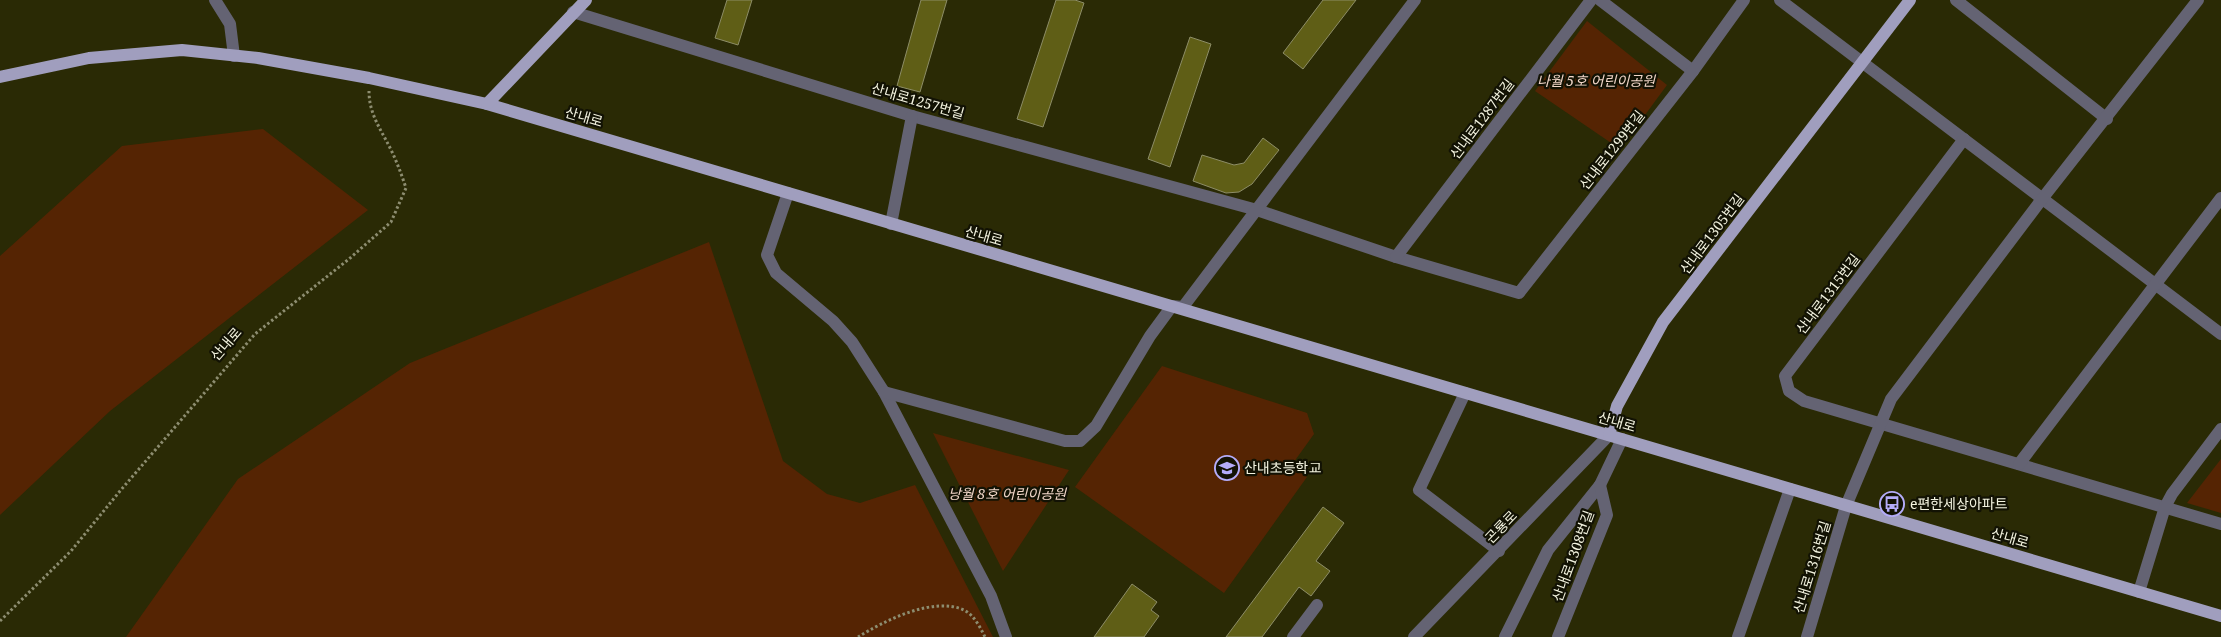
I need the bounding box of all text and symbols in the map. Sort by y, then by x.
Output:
park label: 나월 5호 어린이공원 [1537,71,1656,90]
street label: 산내로1287번길 [1445,75,1518,163]
street label: 산내로1257번길 [870,78,967,123]
street label: 산내로 [563,102,605,131]
street label: 산내로1299번길 [1575,106,1649,193]
street label: 산내로1305번길 [1675,190,1748,278]
street label: 산내로 [963,221,1005,250]
street label: 산내로1315번길 [1791,250,1864,338]
street label: 산내로 [206,323,246,364]
street label: 산내로 [1596,407,1638,436]
school or university icon: 산내초등학교 [1214,455,1240,481]
place label: 산내초등학교 [1244,458,1321,477]
park label: 낭월 8호 어린이공원 [948,484,1067,503]
bus stop icon: e편한세상아파트 [1879,491,1905,517]
place label: e편한세상아파트 [1910,494,2008,513]
street label: 곤룡로 [1480,506,1521,547]
street label: 산내로1308번길 [1547,508,1598,604]
street label: 산내로1316번길 [1788,518,1835,615]
street label: 산내로 [1989,523,2031,552]

